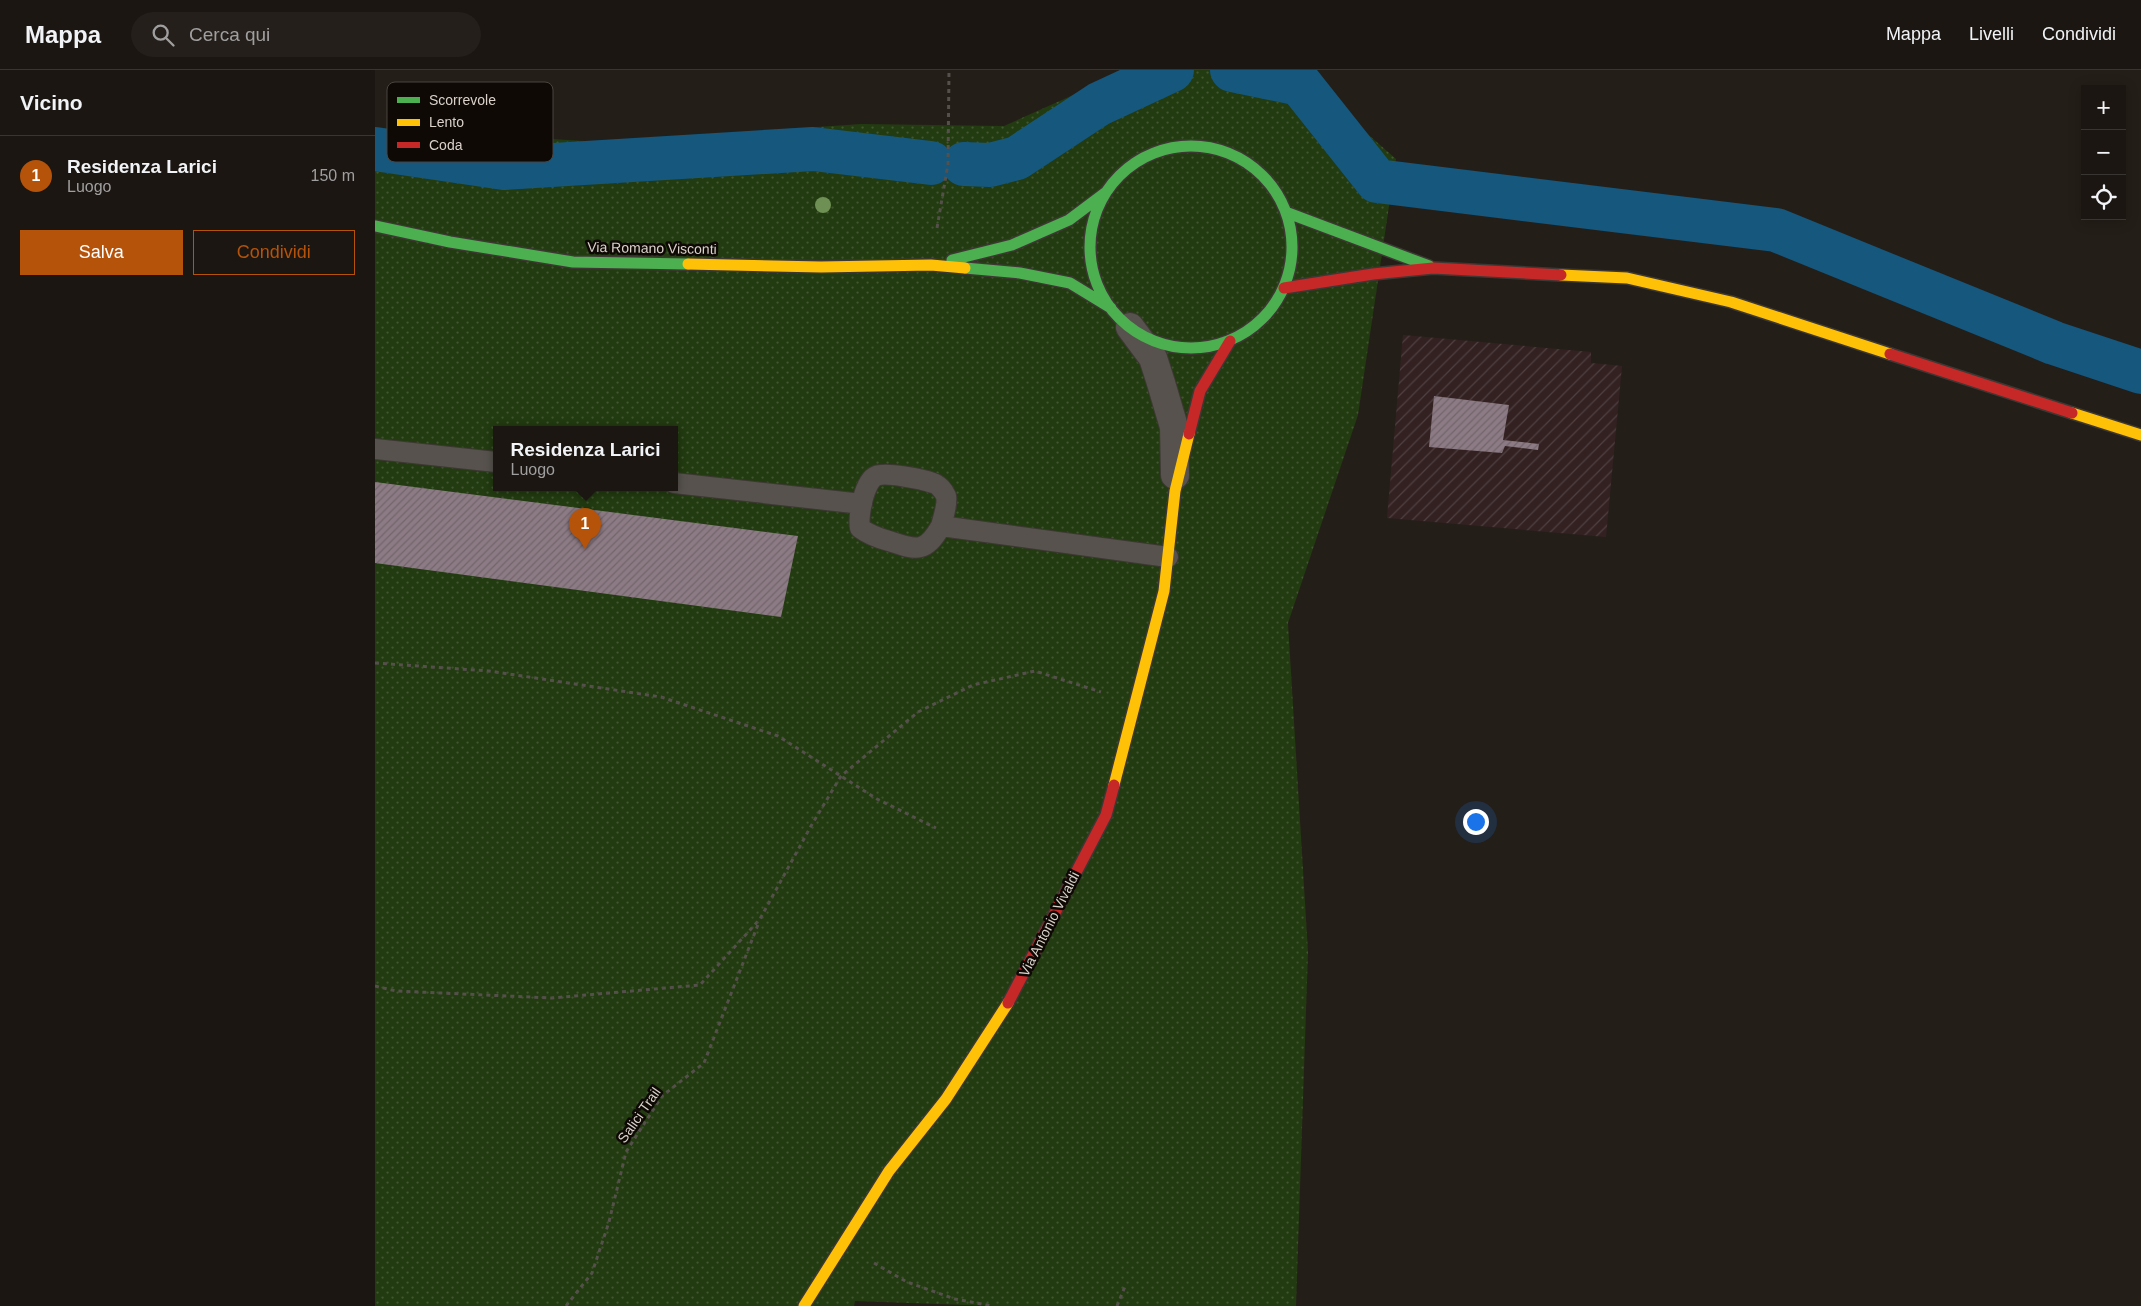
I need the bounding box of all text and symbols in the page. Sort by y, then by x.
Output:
search box [131,12,481,57]
text: Mappa [25,21,101,48]
icon: search [149,21,177,49]
text: Cerca qui [189,24,270,45]
text: Mappa [1886,24,1941,44]
text: Livelli [1969,24,2014,44]
text: Condividi [2042,24,2116,44]
legend [387,82,553,162]
map controls [2081,85,2126,220]
button: + [2081,85,2126,130]
text: Vicino [20,91,83,114]
text: Scorrevole [429,92,496,108]
text: Lento [429,114,464,130]
button: − [2081,130,2126,175]
text: Coda [429,137,463,153]
text: Residenza Larici [67,156,217,177]
text: 1 [32,167,40,184]
text: 150 m [311,167,355,184]
button: locate [2081,175,2126,220]
text: Luogo [67,178,112,195]
button: Salva [20,230,183,275]
button: Condividi [193,230,355,275]
street label: Via Romano Visconti [587,239,717,257]
popup [493,426,678,491]
text: Residenza Larici [511,439,660,460]
text: Luogo [511,461,555,478]
pin: 1 [569,508,601,549]
your location [1463,809,1489,835]
street label: Via Antonio Vivaldi [1016,869,1082,979]
street label: Salici Trail [614,1084,664,1146]

